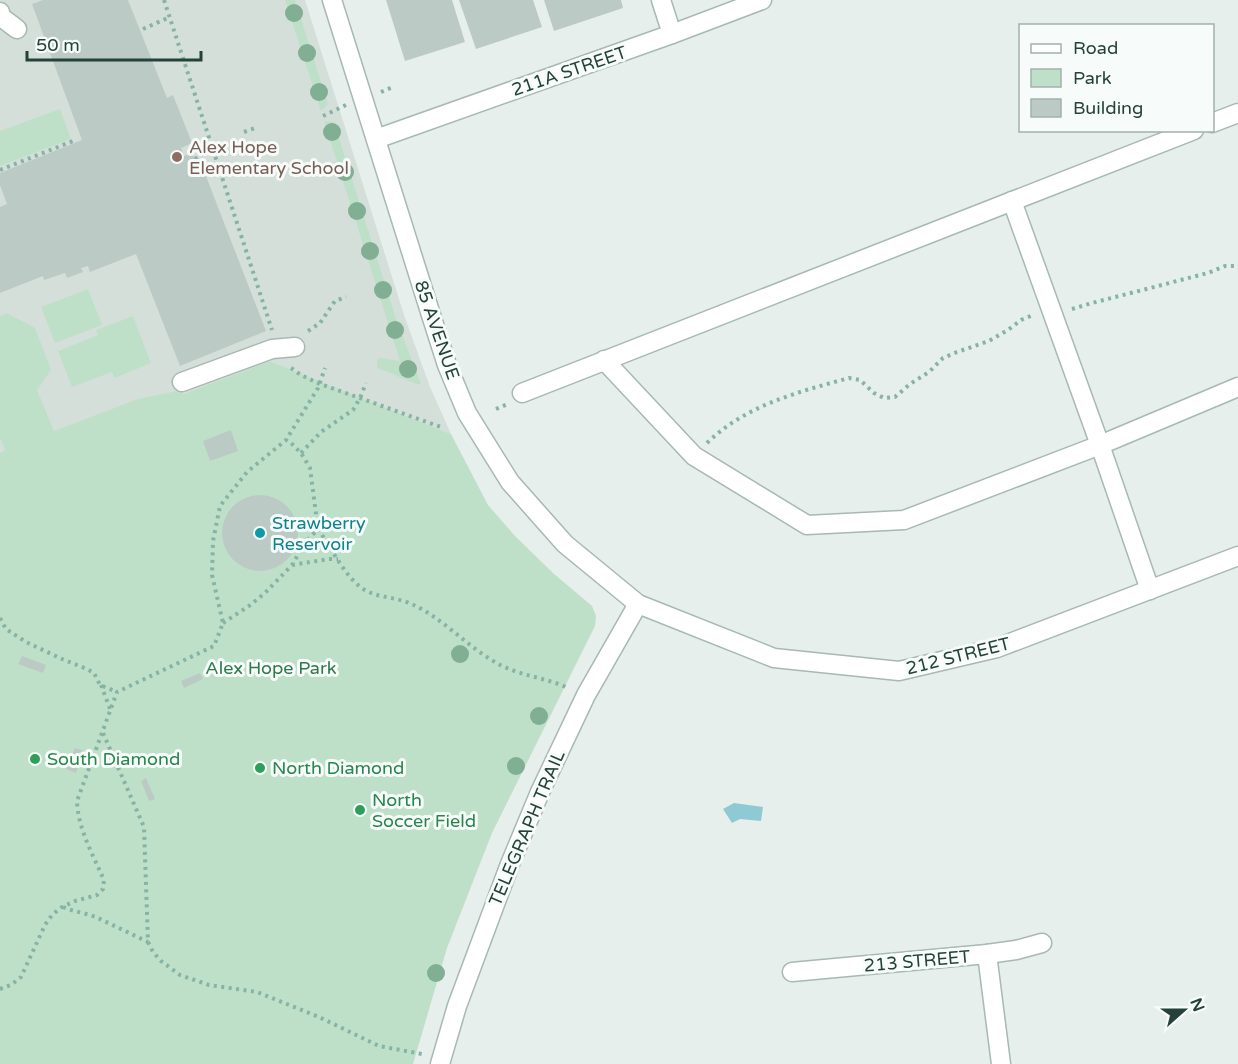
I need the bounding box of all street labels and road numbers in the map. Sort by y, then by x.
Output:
street label: 211A STREET [509,41,629,101]
street label: 85 AVENUE [410,277,464,383]
street label: 212 STREET [904,632,1012,680]
street label: TELEGRAPH TRAIL [484,746,570,909]
street label: 213 STREET [863,945,971,977]

